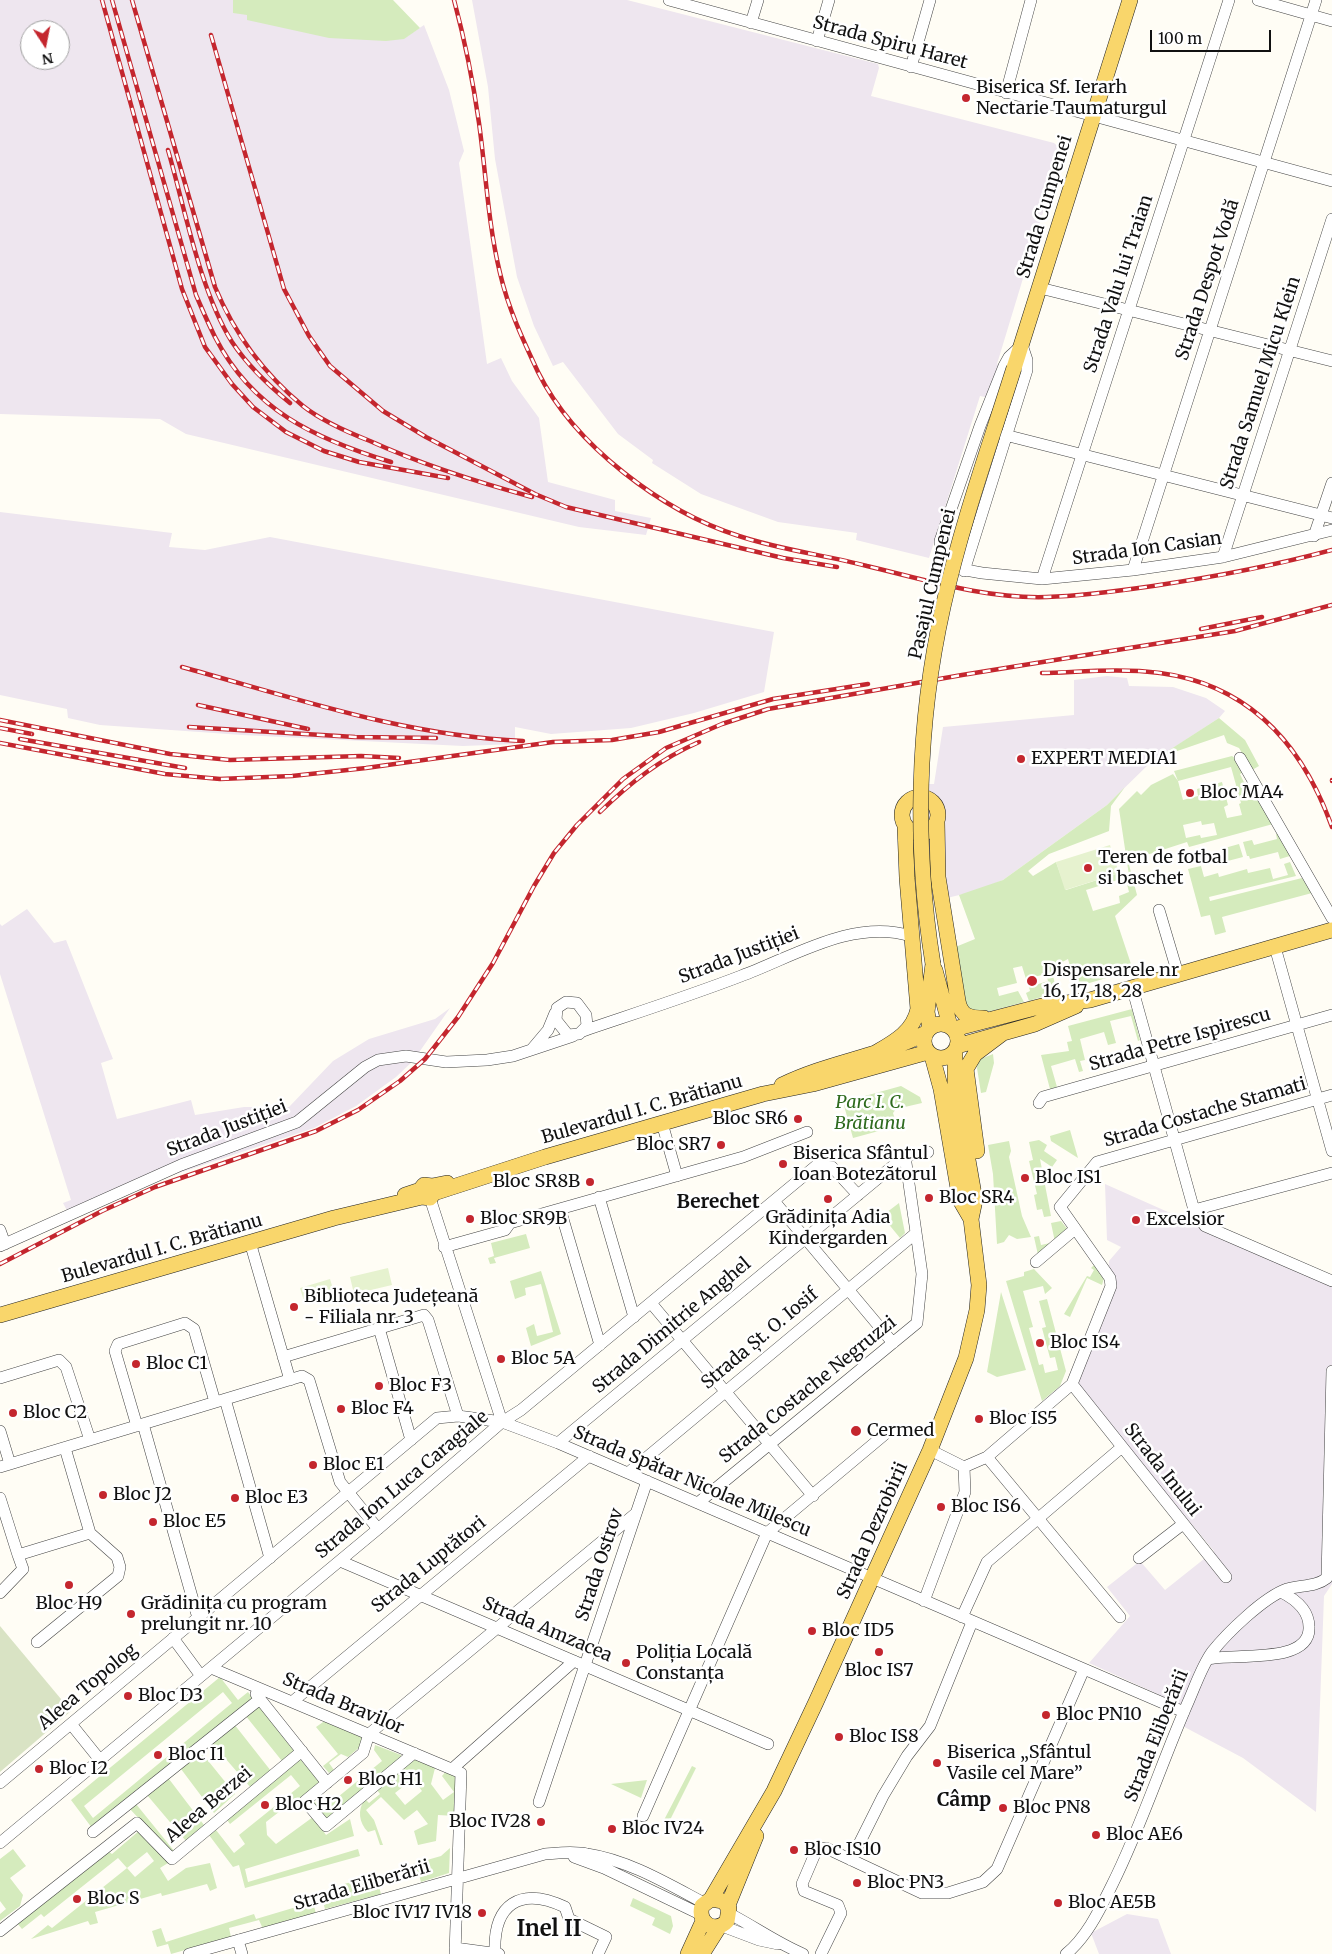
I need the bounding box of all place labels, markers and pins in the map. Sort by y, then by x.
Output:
place label: Biserica Sf. Ierarh Nectarie Taumaturgul [976,77,1167,120]
marker: Biserica Sf. Ierarh Nectarie Taumaturgul [960,92,972,104]
place label: EXPERT MEDIA1 [1031,748,1177,770]
marker: EXPERT MEDIA1 [1015,753,1027,765]
place label: Bloc MA4 [1200,782,1284,804]
marker: Bloc MA4 [1184,787,1196,799]
place label: Teren de fotbal si baschet [1098,847,1227,890]
marker: Teren de fotbal si baschet [1082,862,1094,874]
place label: Dispensarele nr 16, 17, 18, 28 [1043,960,1179,1002]
marker: Dispensarele nr 16, 17, 18, 28 [1025,974,1039,988]
place label: Bloc SR6 [713,1108,788,1130]
marker: Bloc SR6 [792,1113,804,1125]
place label: Bloc SR7 [636,1134,711,1156]
marker: Bloc SR7 [715,1139,727,1151]
place label: Biserica Sfântul Ioan Botezătorul [793,1143,937,1186]
marker: Biserica Sfântul Ioan Botezătorul [777,1158,789,1170]
place label: Bloc IS1 [1035,1167,1102,1189]
place label: Bloc SR8B [493,1171,580,1193]
marker: Bloc IS1 [1019,1172,1031,1184]
marker: Bloc SR8B [584,1176,596,1188]
place label: Bloc SR4 [939,1187,1014,1209]
marker: Bloc SR4 [923,1192,935,1204]
marker: Grădinița Adia Kindergarden [822,1193,834,1205]
place label: Grădinița Adia Kindergarden [766,1207,890,1250]
place label: Bloc SR9B [480,1208,567,1230]
place label: Excelsior [1146,1209,1225,1231]
marker: Bloc SR9B [464,1213,476,1225]
marker: Excelsior [1130,1214,1142,1226]
place label: Biblioteca Județeană - Filiala nr. 3 [304,1286,478,1328]
marker: Biblioteca Județeană - Filiala nr. 3 [288,1301,300,1313]
place label: Bloc IS4 [1050,1332,1120,1354]
marker: Bloc IS4 [1034,1337,1046,1349]
place label: Bloc 5A [511,1348,575,1370]
place label: Bloc C1 [146,1353,208,1375]
marker: Bloc 5A [495,1353,507,1365]
marker: Bloc C1 [130,1358,142,1370]
place label: Bloc F3 [389,1375,452,1397]
marker: Bloc F3 [373,1380,385,1392]
place label: Bloc F4 [351,1398,414,1420]
place label: Bloc C2 [23,1402,87,1424]
marker: Bloc F4 [335,1403,347,1415]
marker: Bloc C2 [7,1407,19,1419]
place label: Bloc IS5 [989,1408,1058,1430]
marker: Bloc IS5 [973,1413,985,1425]
place label: Cermed [867,1420,934,1442]
marker: Cermed [849,1424,863,1438]
place label: Bloc E1 [323,1454,384,1476]
marker: Bloc E1 [307,1459,319,1471]
place label: Bloc J2 [113,1484,172,1506]
place label: Bloc E3 [245,1487,308,1509]
marker: Bloc J2 [97,1489,109,1501]
marker: Bloc E3 [229,1492,241,1504]
place label: Bloc IS6 [951,1496,1021,1518]
marker: Bloc IS6 [935,1501,947,1513]
place label: Bloc E5 [163,1511,226,1533]
marker: Bloc E5 [147,1516,159,1528]
marker: Bloc H9 [63,1579,75,1591]
place label: Bloc H9 [36,1593,102,1615]
place label: Grădinița cu program prelungit nr. 10 [141,1593,327,1636]
marker: Grădinița cu program prelungit nr. 10 [125,1608,137,1620]
place label: Bloc ID5 [822,1620,894,1642]
marker: Bloc ID5 [806,1625,818,1637]
place label: Poliția Locală Constanța [636,1642,752,1685]
marker: Bloc IS7 [873,1646,885,1658]
marker: Poliția Locală Constanța [620,1657,632,1669]
place label: Bloc IS7 [845,1660,913,1682]
place label: Bloc D3 [138,1685,203,1707]
marker: Bloc D3 [122,1690,134,1702]
place label: Bloc PN10 [1056,1704,1142,1726]
marker: Bloc PN10 [1040,1709,1052,1721]
place label: Bloc IS8 [849,1726,919,1748]
marker: Bloc IS8 [833,1731,845,1743]
place label: Biserica „Sfântul Vasile cel Mare” [947,1742,1091,1785]
place label: Bloc I1 [168,1744,225,1766]
marker: Bloc I1 [152,1749,164,1761]
marker: Biserica „Sfântul Vasile cel Mare” [931,1757,943,1769]
place label: Bloc I2 [49,1758,108,1780]
marker: Bloc I2 [33,1763,45,1775]
place label: Bloc H1 [358,1769,422,1791]
marker: Bloc H1 [342,1774,354,1786]
place label: Bloc H2 [275,1794,342,1816]
place label: Bloc PN8 [1013,1797,1091,1819]
marker: Bloc H2 [259,1799,271,1811]
marker: Bloc PN8 [997,1802,1009,1814]
place label: Bloc IV28 [449,1811,531,1833]
marker: Bloc IV28 [535,1816,547,1828]
place label: Bloc IV24 [622,1818,704,1840]
marker: Bloc IV24 [606,1823,618,1835]
place label: Bloc AE6 [1106,1824,1183,1846]
marker: Bloc AE6 [1090,1829,1102,1841]
place label: Bloc IS10 [804,1839,881,1861]
marker: Bloc IS10 [788,1844,800,1856]
place label: Bloc PN3 [867,1872,944,1894]
marker: Bloc PN3 [851,1877,863,1889]
place label: Bloc S [87,1888,139,1910]
place label: Bloc AE5B [1068,1892,1156,1914]
marker: Bloc S [71,1893,83,1905]
marker: Bloc AE5B [1052,1897,1064,1909]
place label: Bloc IV17 IV18 [352,1902,472,1924]
marker: Bloc IV17 IV18 [476,1907,488,1919]

